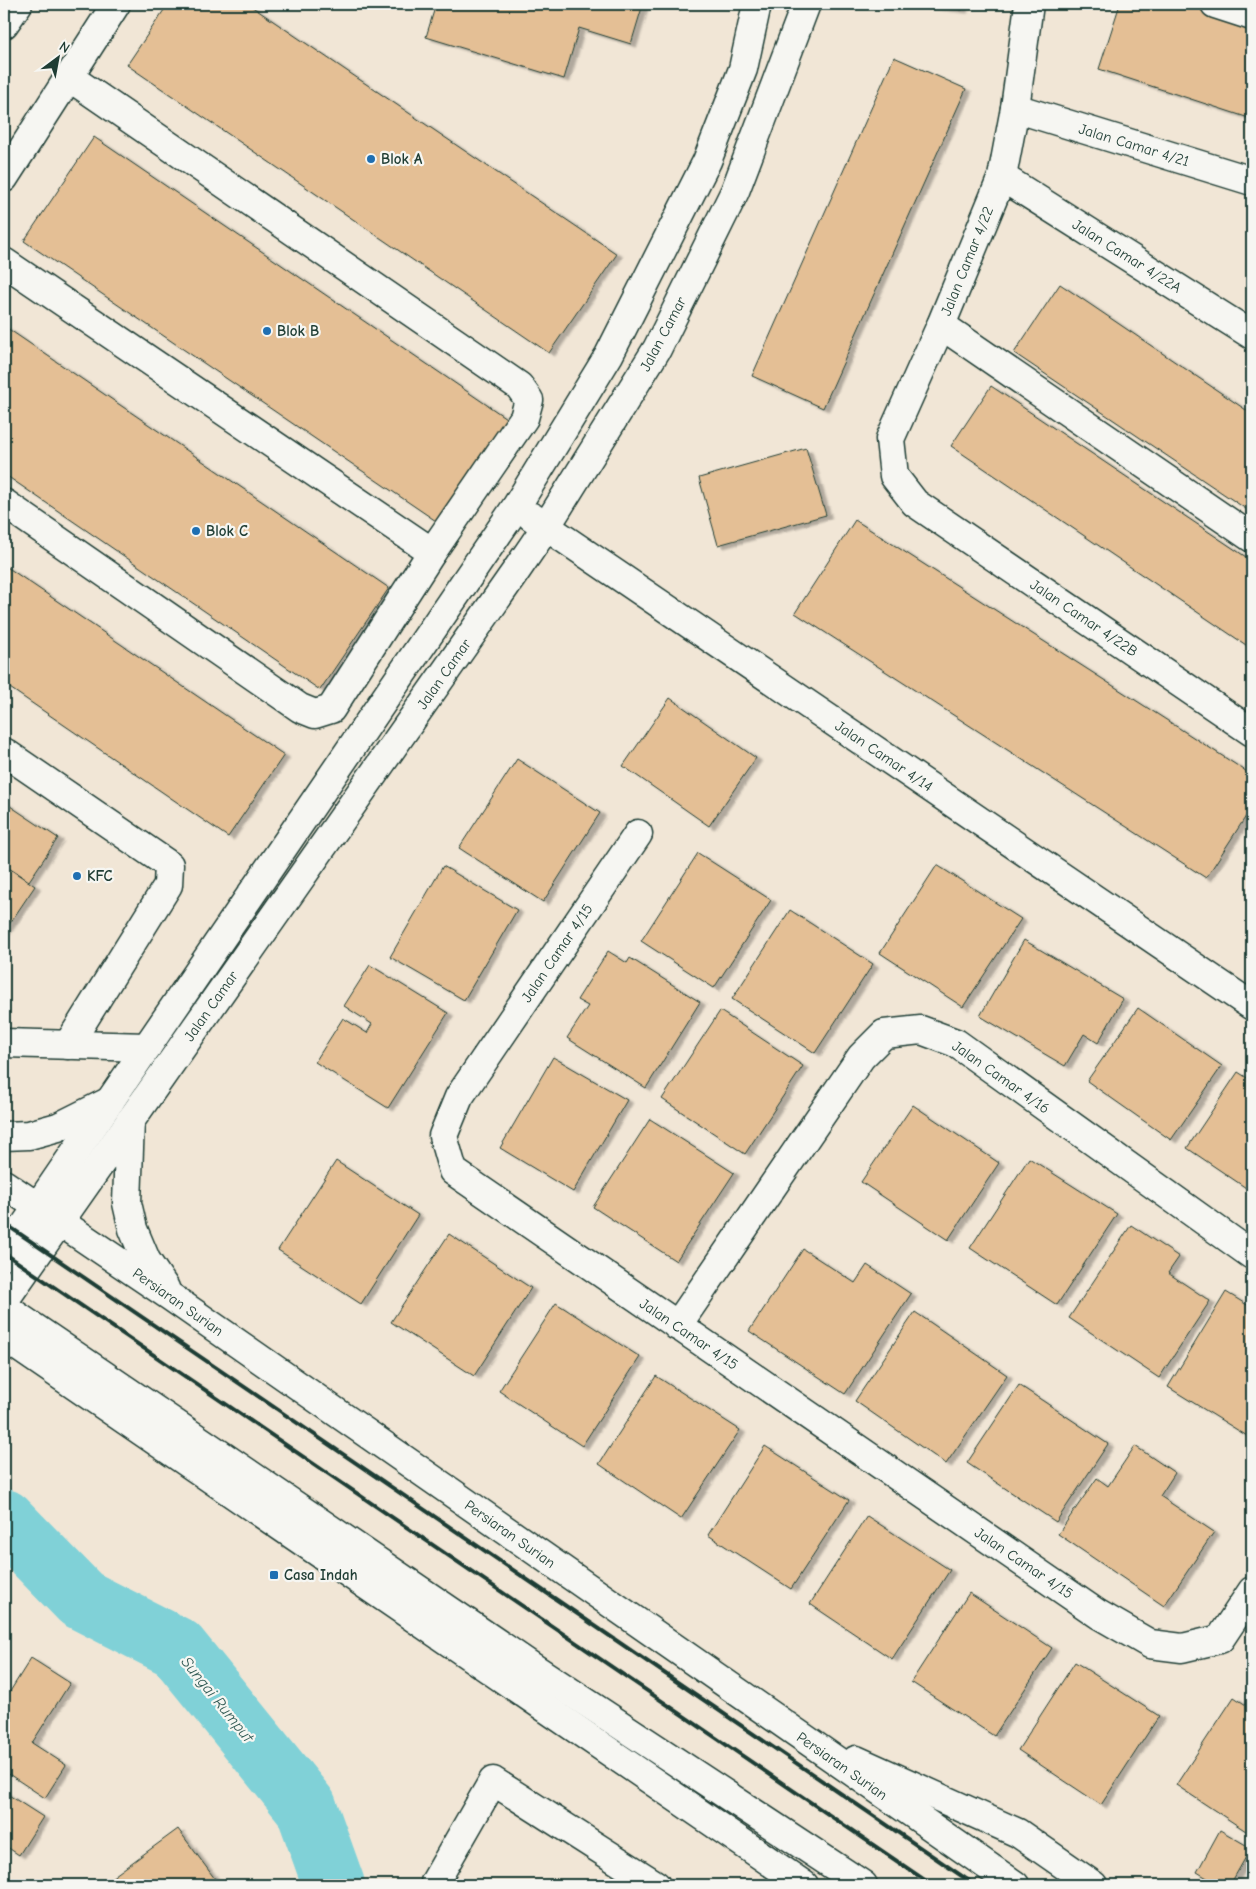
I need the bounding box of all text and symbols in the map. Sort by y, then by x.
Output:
north arrow [32,32,82,82]
text: N [56,38,73,57]
street label: Jalan Camar 4/21 [1077,120,1191,170]
place label: Blok A [381,150,423,168]
marker: Blok A [365,153,377,165]
street label: Jalan Camar 4/22 [937,204,997,318]
street label: Jalan Camar 4/22A [1069,215,1185,297]
street label: Jalan Camar [636,294,690,374]
place label: Blok B [277,322,319,340]
marker: Blok B [261,325,273,337]
place label: Blok C [206,522,248,540]
marker: Blok C [190,525,202,537]
street label: Jalan Camar 4/22B [1027,575,1141,661]
street label: Jalan Camar [413,635,475,713]
street label: Jalan Camar 4/14 [832,717,936,795]
place label: KFC [87,867,113,885]
marker: KFC [71,870,83,882]
street label: Jalan Camar 4/15 [517,900,597,1006]
street label: Jalan Camar [180,967,242,1045]
street label: Jalan Camar 4/16 [949,1037,1053,1117]
street label: Persiaran Surian [129,1264,227,1340]
street label: Jalan Camar 4/15 [636,1294,742,1374]
street label: Persiaran Surian [461,1496,559,1572]
street label: Jalan Camar 4/15 [971,1523,1077,1603]
place label: Casa Indah [284,1566,358,1584]
marker: Casa Indah [268,1569,280,1581]
water label: Sungai Rumput [177,1653,258,1747]
street label: Persiaran Surian [793,1728,891,1804]

